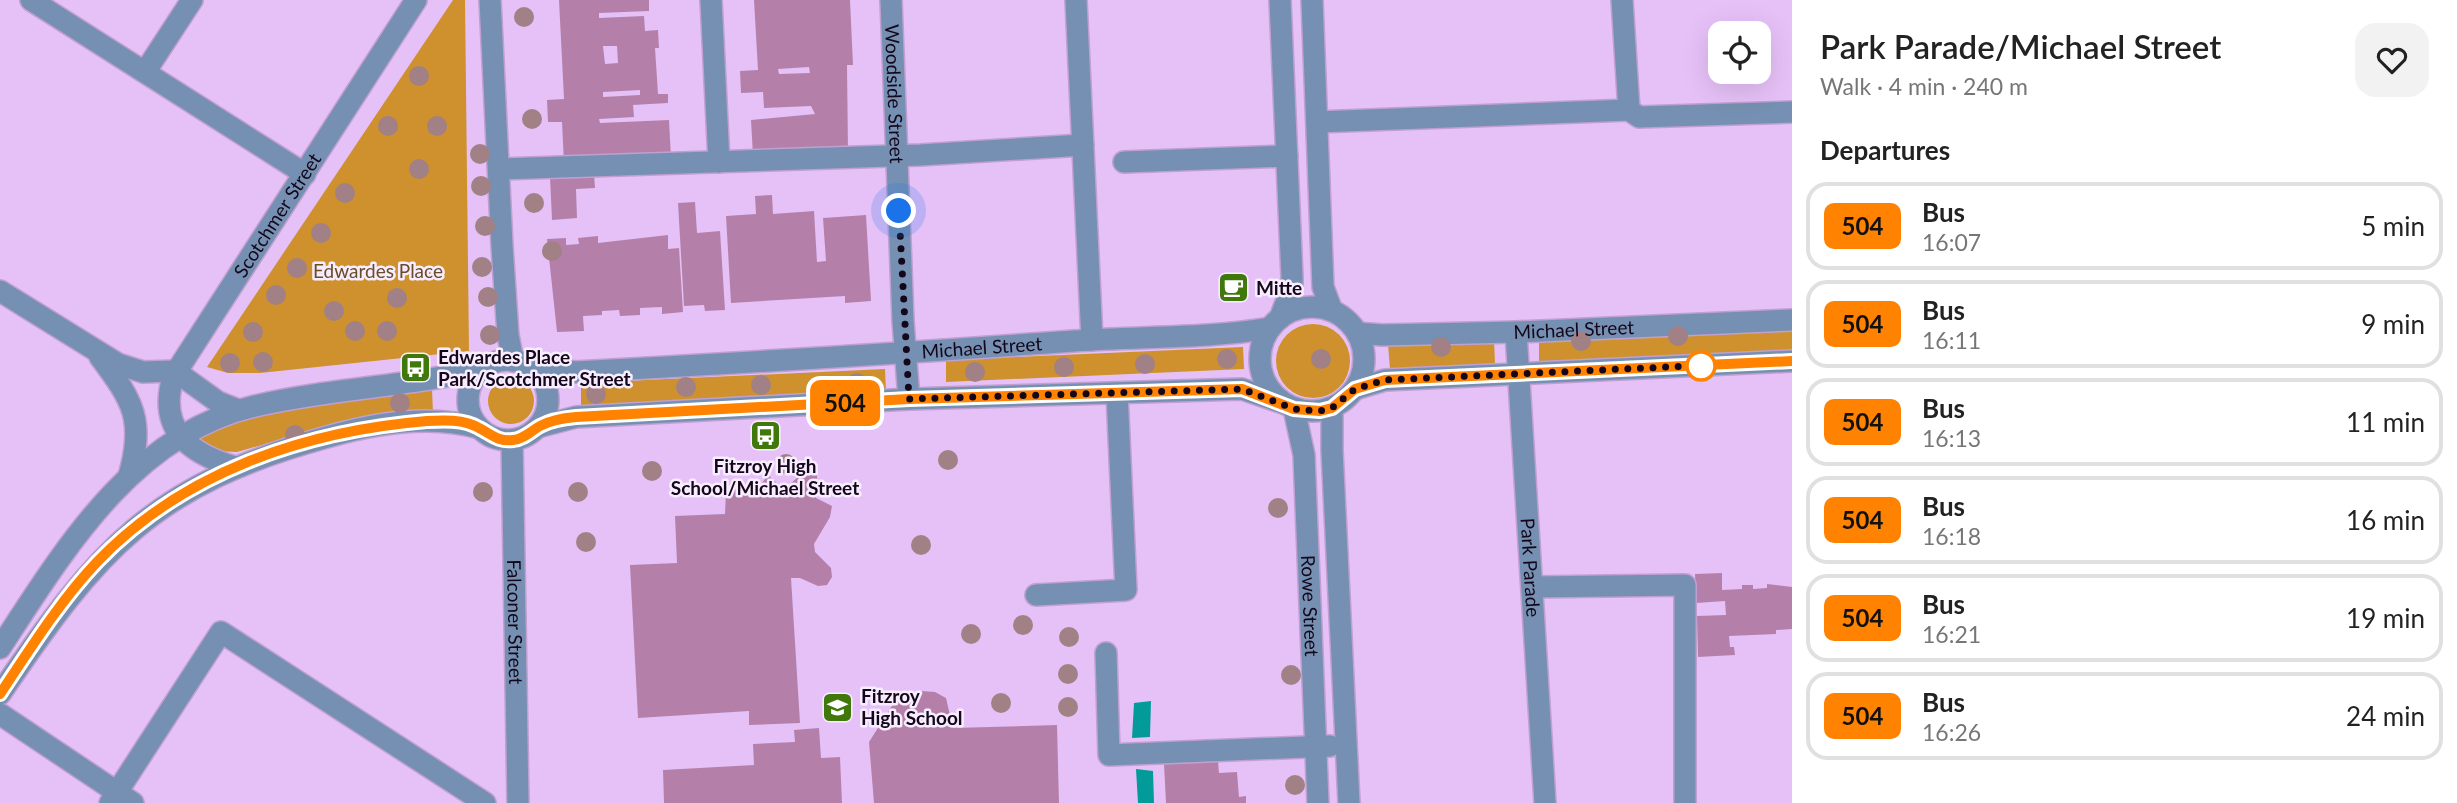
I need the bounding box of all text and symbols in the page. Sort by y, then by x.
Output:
map controls [1708,21,1771,84]
button: locate [1708,21,1771,84]
button: heart [2355,23,2429,97]
street label: Woodside Street [881,24,909,164]
text: Park Parade/Michael Street [1820,26,2221,66]
text: Walk · 4 min · 240 m [1820,72,2028,100]
text: Departures [1820,134,1950,166]
street label: Scotchmer Street [228,148,325,281]
your location [881,193,916,228]
text: Bus [1922,196,1965,228]
text: 5 min [2361,210,2425,242]
text: 504 [1842,211,1883,240]
text: 16:07 [1922,228,1981,256]
park label: Edwardes Place [313,259,443,282]
cafe icon: Mitte [1216,271,1250,305]
place label: Mitte [1256,276,1302,299]
text: Bus [1922,294,1965,326]
text: 9 min [2361,308,2425,340]
text: 504 [1842,309,1883,338]
street label: Michael Street [1513,315,1635,343]
text: 16:11 [1922,326,1981,354]
street label: Michael Street [921,331,1043,362]
place label: Edwardes Place Park/Scotchmer Street [438,345,631,390]
bus stop icon: Edwardes Place Park/Scotchmer Street [398,351,432,385]
unlabelled marker [1686,351,1716,381]
line badge: 504 [805,380,885,426]
text: 504 [824,388,866,417]
text: Bus [1922,392,1965,424]
text: 11 min [2346,406,2425,438]
text: 504 [1842,407,1883,436]
bus stop icon: Fitzroy High School/Michael Street [748,418,782,452]
text: 16:13 [1922,424,1981,452]
place label: Fitzroy High School/Michael Street [671,454,859,499]
text: Bus [1922,490,1965,522]
text: 16 min [2346,504,2425,536]
text: 504 [1842,505,1883,534]
street label: Park Parade [1516,517,1546,618]
text: 16:18 [1922,522,1981,550]
street label: Rowe Street [1297,555,1324,657]
street label: Falconer Street [503,559,528,685]
text: Bus [1922,588,1965,620]
text: 19 min [2346,602,2425,634]
text: 504 [1842,603,1883,632]
text: 16:21 [1922,620,1981,648]
place label: Fitzroy High School [861,684,963,729]
text: Bus [1922,686,1965,718]
school or university icon: Fitzroy High School [821,690,855,724]
text: 24 min [2346,700,2425,732]
text: 504 [1842,701,1883,730]
text: 16:26 [1922,718,1981,746]

